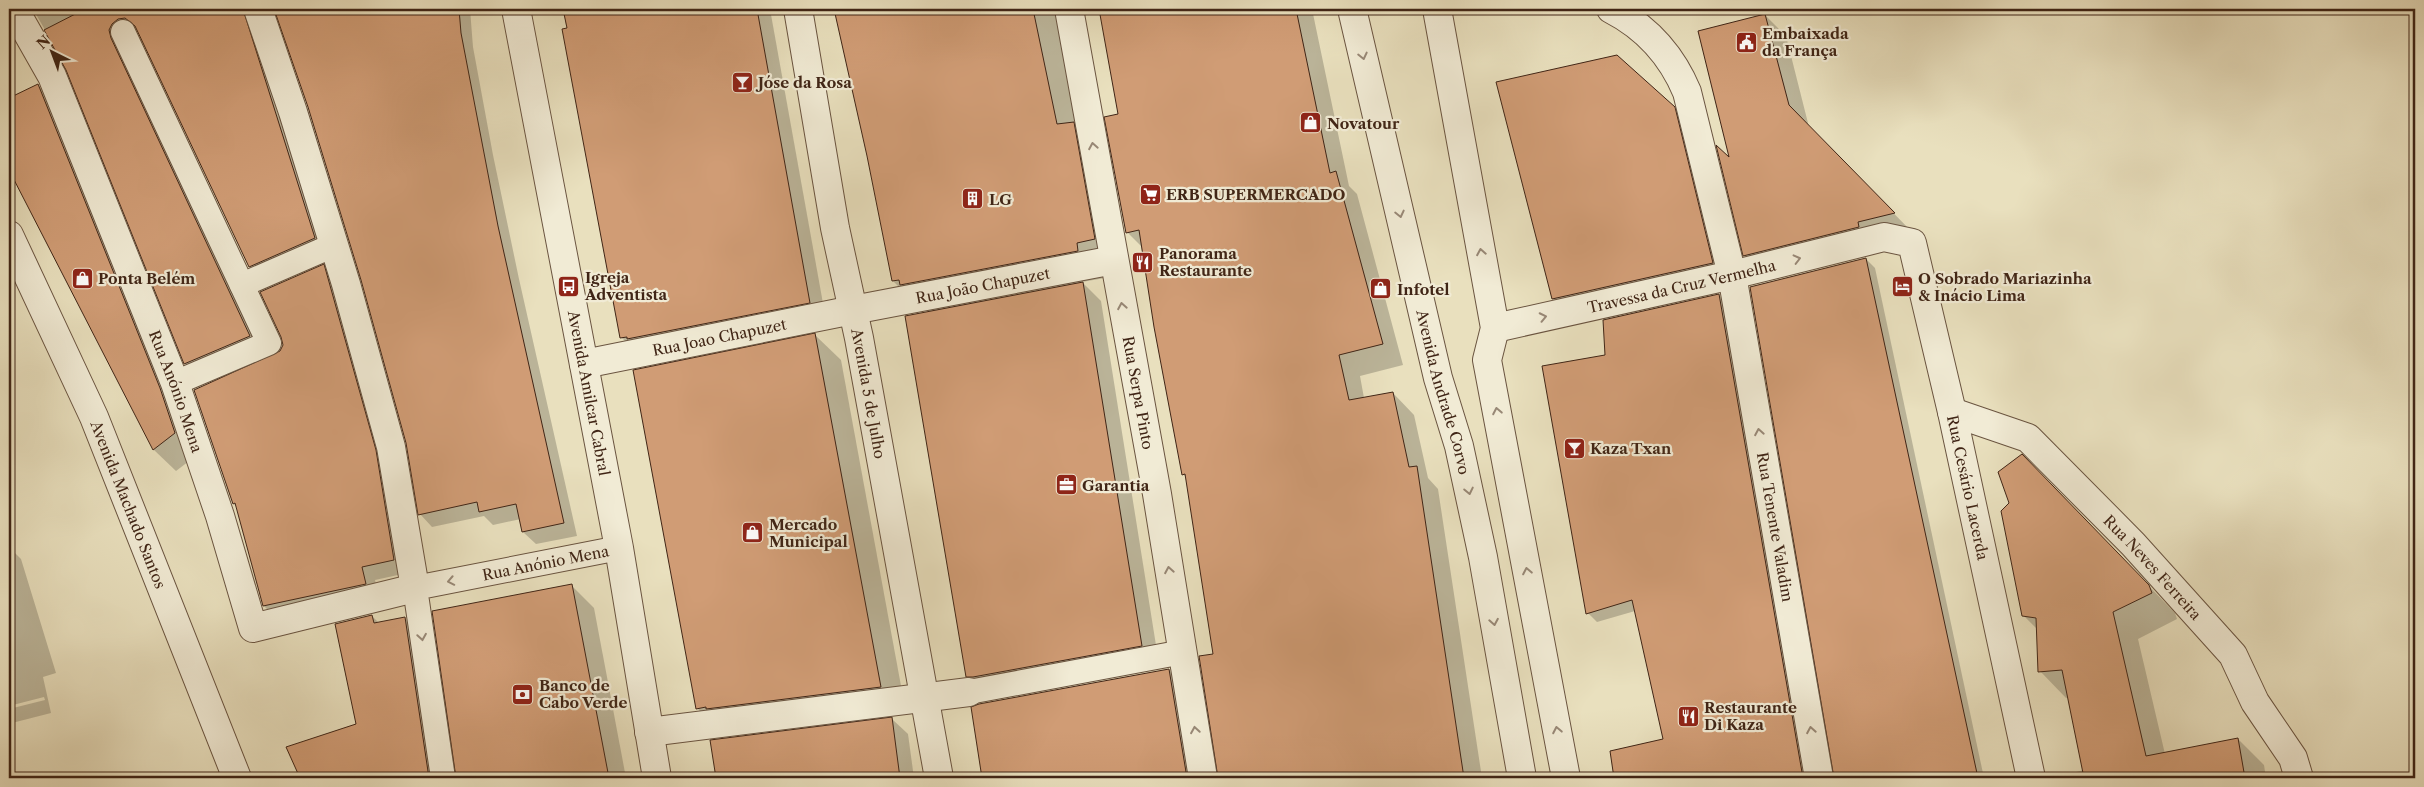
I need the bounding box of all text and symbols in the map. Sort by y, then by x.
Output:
place label: Embaixada da França [1762,24,1849,60]
north arrow [28,28,78,78]
public building icon: Embaixada da França [1734,30,1758,54]
text: N [33,32,54,53]
one-way arrow [1357,52,1368,61]
bar icon: Jóse da Rosa [730,70,754,94]
place label: Jóse da Rosa [755,73,852,92]
shop icon: Novatour [1299,111,1323,135]
place label: Novatour [1327,114,1400,133]
one-way arrow [1089,142,1099,151]
supermarket icon: ERB SUPERMERCADO [1138,182,1162,206]
place label: ERB SUPERMERCADO [1166,185,1346,204]
building icon: LG [961,187,985,211]
place label: LG [989,190,1012,209]
one-way arrow [1394,210,1405,219]
place label: Panorama Restaurante [1159,244,1252,280]
one-way arrow [1477,247,1487,256]
restaurant icon: Panorama Restaurante [1131,250,1155,274]
one-way arrow [1792,254,1801,265]
street label: Travessa da Cruz Vermelha [1585,255,1778,317]
street label: Rua João Chapuzet [914,263,1052,307]
shop icon: Ponta Belém [70,266,94,290]
place label: Igreja Adventista [584,268,668,304]
place label: Ponta Belém [98,269,195,288]
place label: O Sobrado Mariazinha & Inácio Lima [1918,269,2092,305]
bus stop icon: Igreja Adventista [557,274,581,298]
hotel icon: O Sobrado Mariazinha & Inácio Lima [1890,275,1914,299]
shop icon: Infotel [1369,277,1393,301]
place label: Infotel [1397,280,1450,299]
one-way arrow [1118,302,1128,311]
street label: Avenida Andrade Corvo [1413,307,1474,476]
street label: Avenida Amilcar Cabral [564,308,615,478]
one-way arrow [1538,312,1547,323]
street label: Rua Joao Chapuzet [651,314,789,360]
street label: Avenida 5 de Julho [847,325,890,460]
street label: Rua Anónio Mena [145,327,207,455]
street label: Rua Serpa Pinto [1119,334,1158,451]
one-way arrow [1492,407,1503,415]
street label: Rua Cesário Lacerda [1943,413,1993,562]
street label: Avenida Machado Santos [87,417,170,591]
one-way arrow [1755,428,1765,436]
bar icon: Kaza Txan [1562,436,1586,460]
place label: Kaza Txan [1590,439,1672,458]
street label: Rua Tenente Valadim [1753,451,1798,603]
office icon: Garantia [1054,473,1078,497]
place label: Garantia [1082,476,1150,495]
one-way arrow [1463,486,1474,495]
street label: Rua Neves Ferreira [2100,511,2206,624]
place label: Mercado Municipal [769,515,848,551]
shop icon: Mercado Municipal [741,521,765,545]
street label: Rua Anónio Mena [480,541,611,584]
one-way arrow [1165,565,1175,574]
one-way arrow [1522,566,1533,575]
one-way arrow [446,576,455,586]
one-way arrow [1489,617,1499,626]
one-way arrow [416,632,426,641]
place label: Banco de Cabo Verde [539,676,628,712]
bank icon: Banco de Cabo Verde [511,682,535,706]
place label: Restaurante Di Kaza [1704,698,1797,734]
restaurant icon: Restaurante Di Kaza [1676,704,1700,728]
one-way arrow [1190,726,1201,734]
one-way arrow [1553,726,1563,735]
one-way arrow [1806,726,1816,735]

